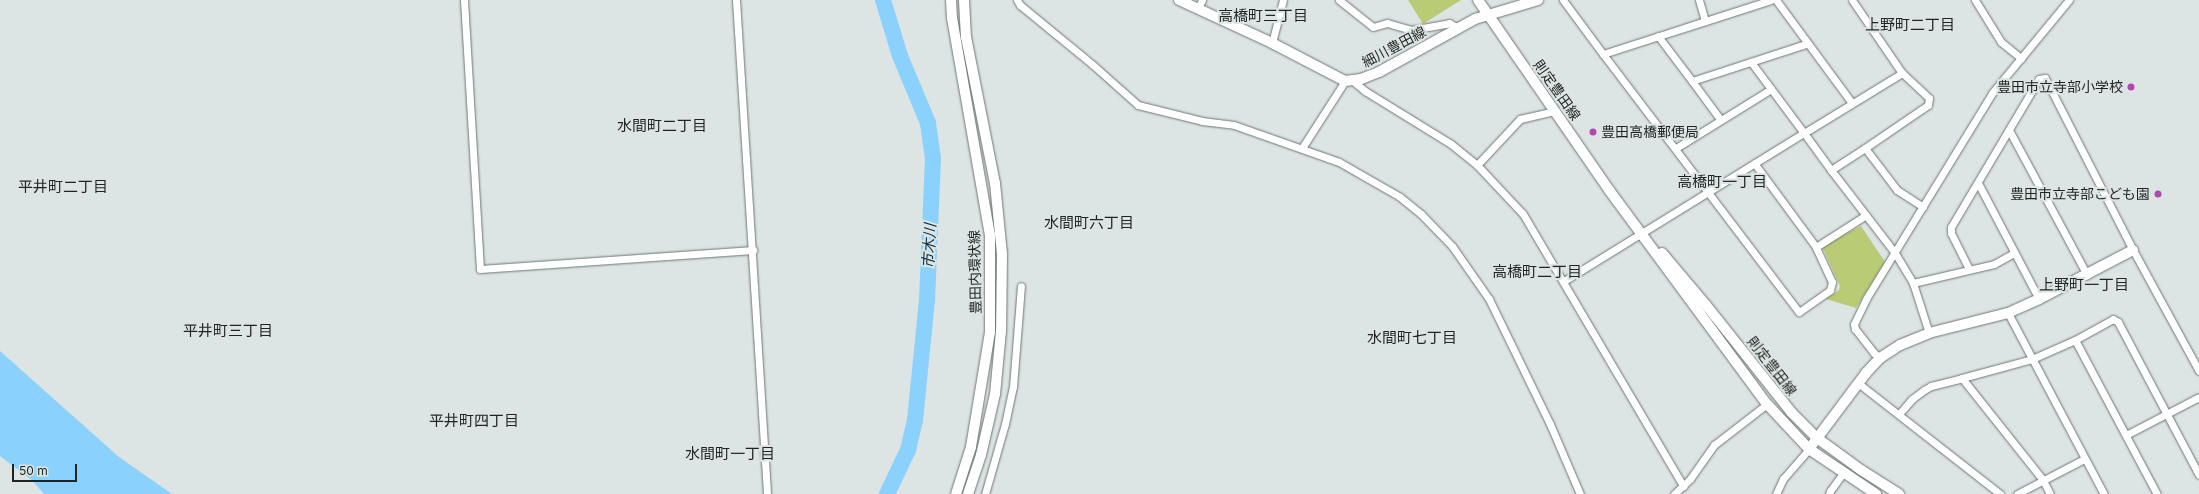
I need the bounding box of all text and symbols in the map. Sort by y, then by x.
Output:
district label: 高橋町三丁目 [1218,7,1308,25]
district label: 上野町二丁目 [1865,16,1955,34]
street label: 細川豊田線 [1359,23,1429,71]
street label: 則定豊田線 [1530,57,1584,123]
place label: 豊田市立寺部小学校 [1997,79,2123,95]
marker: 豊田市立寺部小学校 [2126,82,2136,92]
district label: 水間町二丁目 [617,117,707,135]
place label: 豊田高橋郵便局 [1601,124,1699,140]
marker: 豊田高橋郵便局 [1588,127,1598,137]
district label: 高橋町一丁目 [1677,173,1767,191]
district label: 平井町二丁目 [18,178,108,196]
place label: 豊田市立寺部こども園 [2010,186,2150,202]
marker: 豊田市立寺部こども園 [2153,189,2163,199]
district label: 水間町六丁目 [1044,214,1134,232]
water label: 市木川 [919,223,939,269]
street label: 豊田内環状線 [966,230,984,314]
district label: 高橋町二丁目 [1492,263,1582,281]
district label: 上野町一丁目 [2039,276,2129,294]
district label: 平井町三丁目 [183,322,273,340]
district label: 水間町七丁目 [1367,329,1457,347]
street label: 則定豊田線 [1744,333,1800,399]
district label: 平井町四丁目 [429,412,519,430]
district label: 水間町一丁目 [685,445,775,463]
scale bar [14,456,79,482]
text: 50 m [19,463,48,478]

